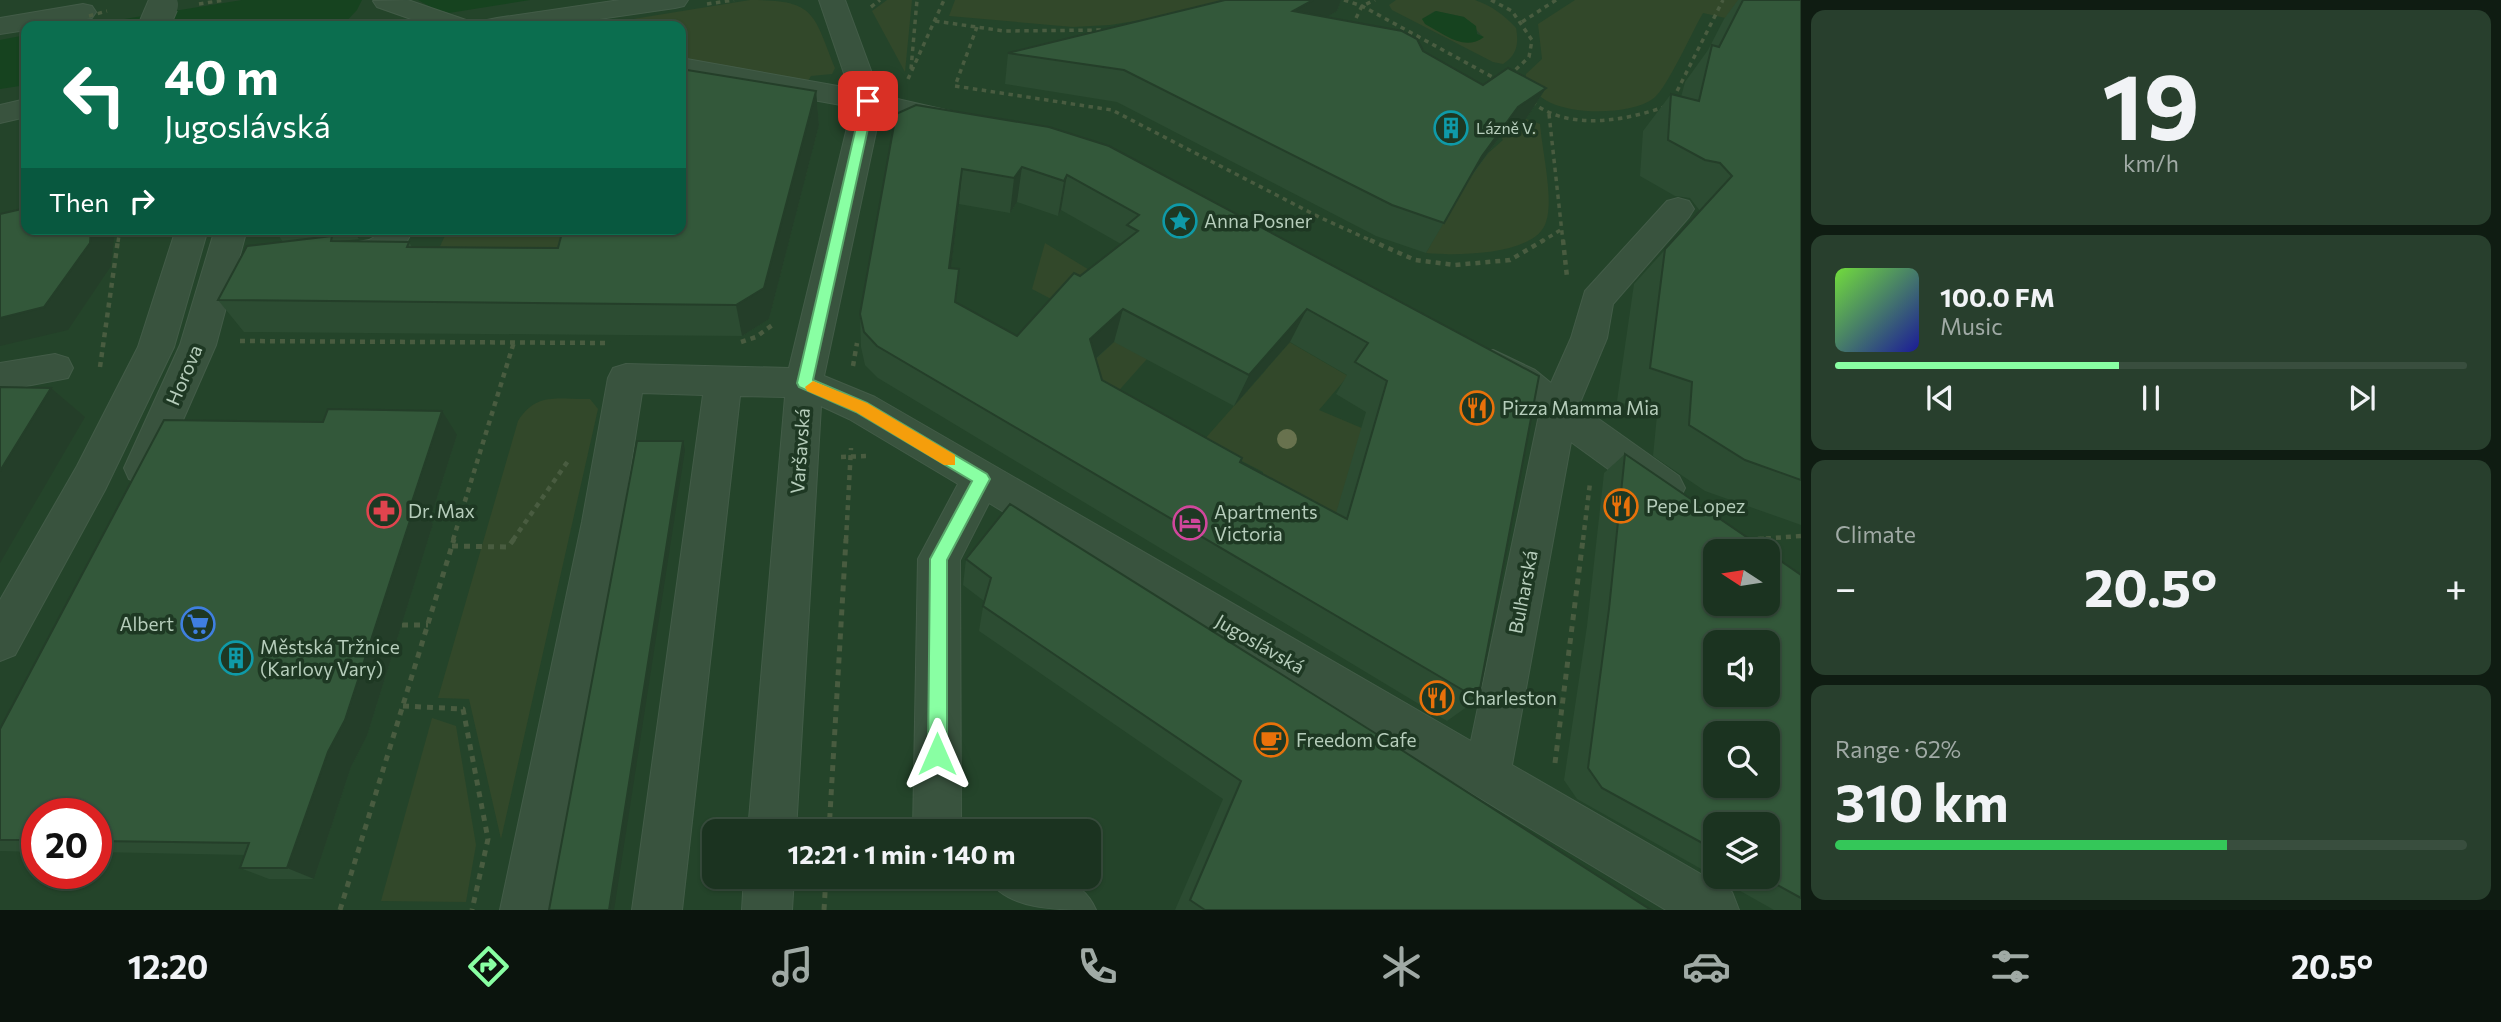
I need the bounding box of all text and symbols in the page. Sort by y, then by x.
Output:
text: 40 m [164,45,279,105]
text: 19 [2102,47,2200,159]
icon: left [49,49,140,140]
pin [838,71,898,131]
icon: arrive [849,82,887,120]
text: Jugoslávská [164,105,331,145]
building icon: Lázně V. [1432,109,1470,147]
place label: Lázně V. [1476,118,1536,137]
text: km/h [2123,149,2179,177]
icon: right [123,182,161,220]
text: Then [49,186,109,217]
place icon: Anna Posner [1161,202,1199,240]
place label: Anna Posner [1204,209,1313,232]
text: 100.0 FM [1940,281,2055,312]
text: Music [1940,312,2003,340]
street label: Horova [161,341,207,408]
icon: previous [1921,379,1959,417]
icon: pause [2132,379,2170,417]
icon: next [2343,379,2381,417]
restaurant icon: Pizza Mamma Mia [1458,389,1496,427]
place label: Pizza Mamma Mia [1502,396,1659,419]
street label: Varšavská [785,407,814,495]
restaurant icon: Pepe Lopez [1602,487,1640,525]
pharmacy icon: Dr. Max [365,492,403,530]
place label: Pepe Lopez [1646,494,1745,517]
place label: Dr. Max [408,499,475,522]
place label: Apartments Victoria [1214,500,1318,545]
hotel icon: Apartments Victoria [1171,504,1209,542]
text: Climate [1835,520,1916,548]
north arrow [1703,539,1780,616]
map controls [1703,539,1780,889]
street label: Bulharská [1503,548,1542,636]
text: 20.5° [2084,554,2217,618]
text: − [1835,563,1857,610]
text: + [2445,563,2467,610]
supermarket icon: Albert [179,605,217,643]
street label: Jugoslávská [1212,609,1309,678]
place label: Albert [119,612,174,635]
button: sound [1703,630,1780,707]
place label: Městská Tržnice (Karlovy Vary) [260,635,400,680]
building icon: Městská Tržnice (Karlovy Vary) [217,639,255,677]
restaurant icon: Charleston [1418,679,1456,717]
place label: Charleston [1462,686,1557,709]
position arrow [900,717,974,791]
cafe icon: Freedom Cafe [1252,721,1290,759]
button: search [1703,721,1780,798]
place label: Freedom Cafe [1296,728,1416,751]
text: Range · 62% [1835,735,1961,763]
text: 310 km [1835,769,2009,833]
speed limit sign: 20 [21,798,112,889]
button: layers [1703,812,1780,889]
text: 12:21 · 1 min · 140 m [788,838,1015,869]
icon: directions [464,942,513,991]
icon: music [768,942,817,991]
icon: phone [1073,942,1122,991]
icon: climate [1377,942,1426,991]
icon: car [1682,942,1731,991]
icon: filters [1986,942,2035,991]
text: 12:20 [128,946,208,986]
text: 20.5° [2291,946,2373,986]

